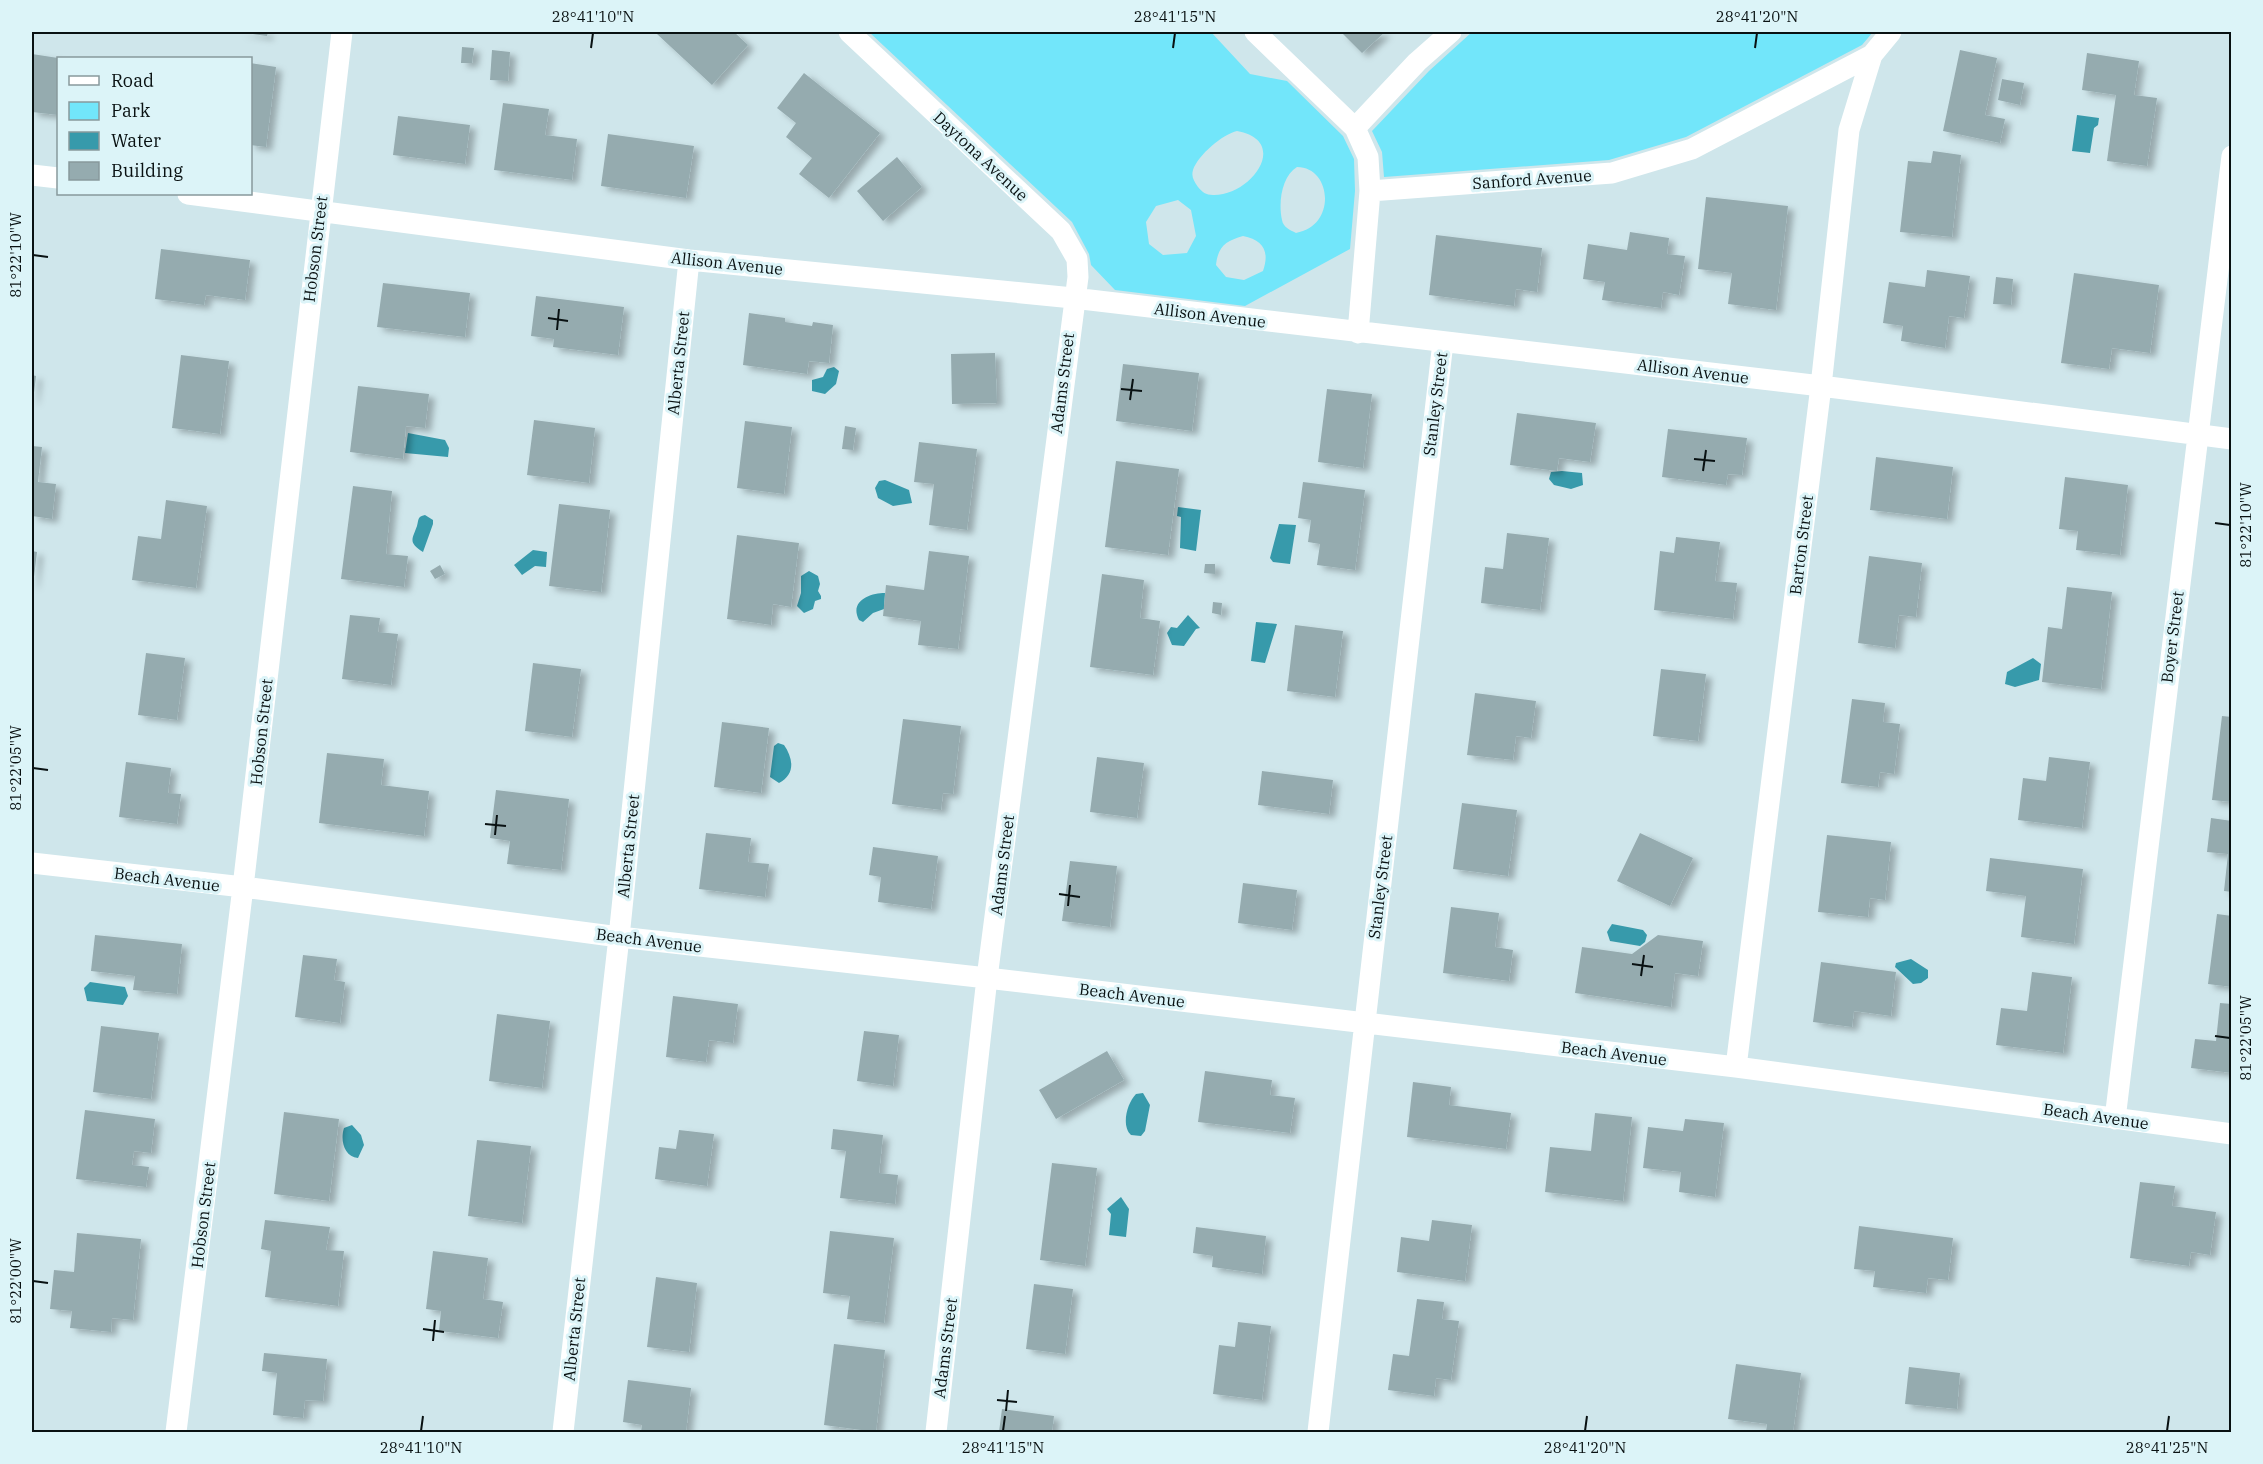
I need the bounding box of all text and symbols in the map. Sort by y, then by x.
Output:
text: 28°41'10"N [552,7,634,26]
text: 28°41'15"N [1134,7,1216,26]
text: 28°41'20"N [1716,7,1798,26]
legend [57,57,252,195]
text: Road [111,69,154,92]
text: Park [111,99,151,122]
street label: Daytona Avenue [930,107,1032,205]
text: Water [111,129,161,152]
text: Building [111,159,183,182]
street label: Sanford Avenue [1472,165,1592,193]
street label: Hobson Street [299,194,331,303]
text: 81°22'10"W [6,212,25,298]
street label: Allison Avenue [670,247,784,279]
street label: Allison Avenue [1153,298,1267,332]
street label: Alberta Street [663,310,693,416]
street label: Adams Street [1046,331,1078,434]
street label: Stanley Street [1419,351,1451,457]
street label: Allison Avenue [1636,354,1750,388]
text: 81°22'10"W [2236,482,2255,568]
street label: Barton Street [1785,494,1817,596]
street label: Boyer Street [2156,590,2188,684]
street label: Hobson Street [245,677,277,786]
text: 81°22'05"W [6,725,25,811]
street label: Alberta Street [613,793,643,899]
street label: Adams Street [986,813,1018,916]
street label: Stanley Street [1364,834,1396,940]
street label: Beach Avenue [113,863,221,895]
street label: Beach Avenue [595,924,703,956]
street label: Beach Avenue [1078,979,1186,1011]
text: 81°22'05"W [2236,995,2255,1081]
street label: Beach Avenue [1560,1037,1668,1069]
street label: Beach Avenue [2042,1099,2150,1133]
street label: Hobson Street [187,1160,219,1269]
text: 81°22'00"W [6,1238,25,1324]
street label: Alberta Street [559,1276,589,1382]
street label: Adams Street [929,1296,961,1399]
text: 28°41'10"N [380,1438,462,1457]
text: 28°41'15"N [962,1438,1044,1457]
text: 28°41'20"N [1544,1438,1626,1457]
text: 28°41'25"N [2126,1438,2208,1457]

